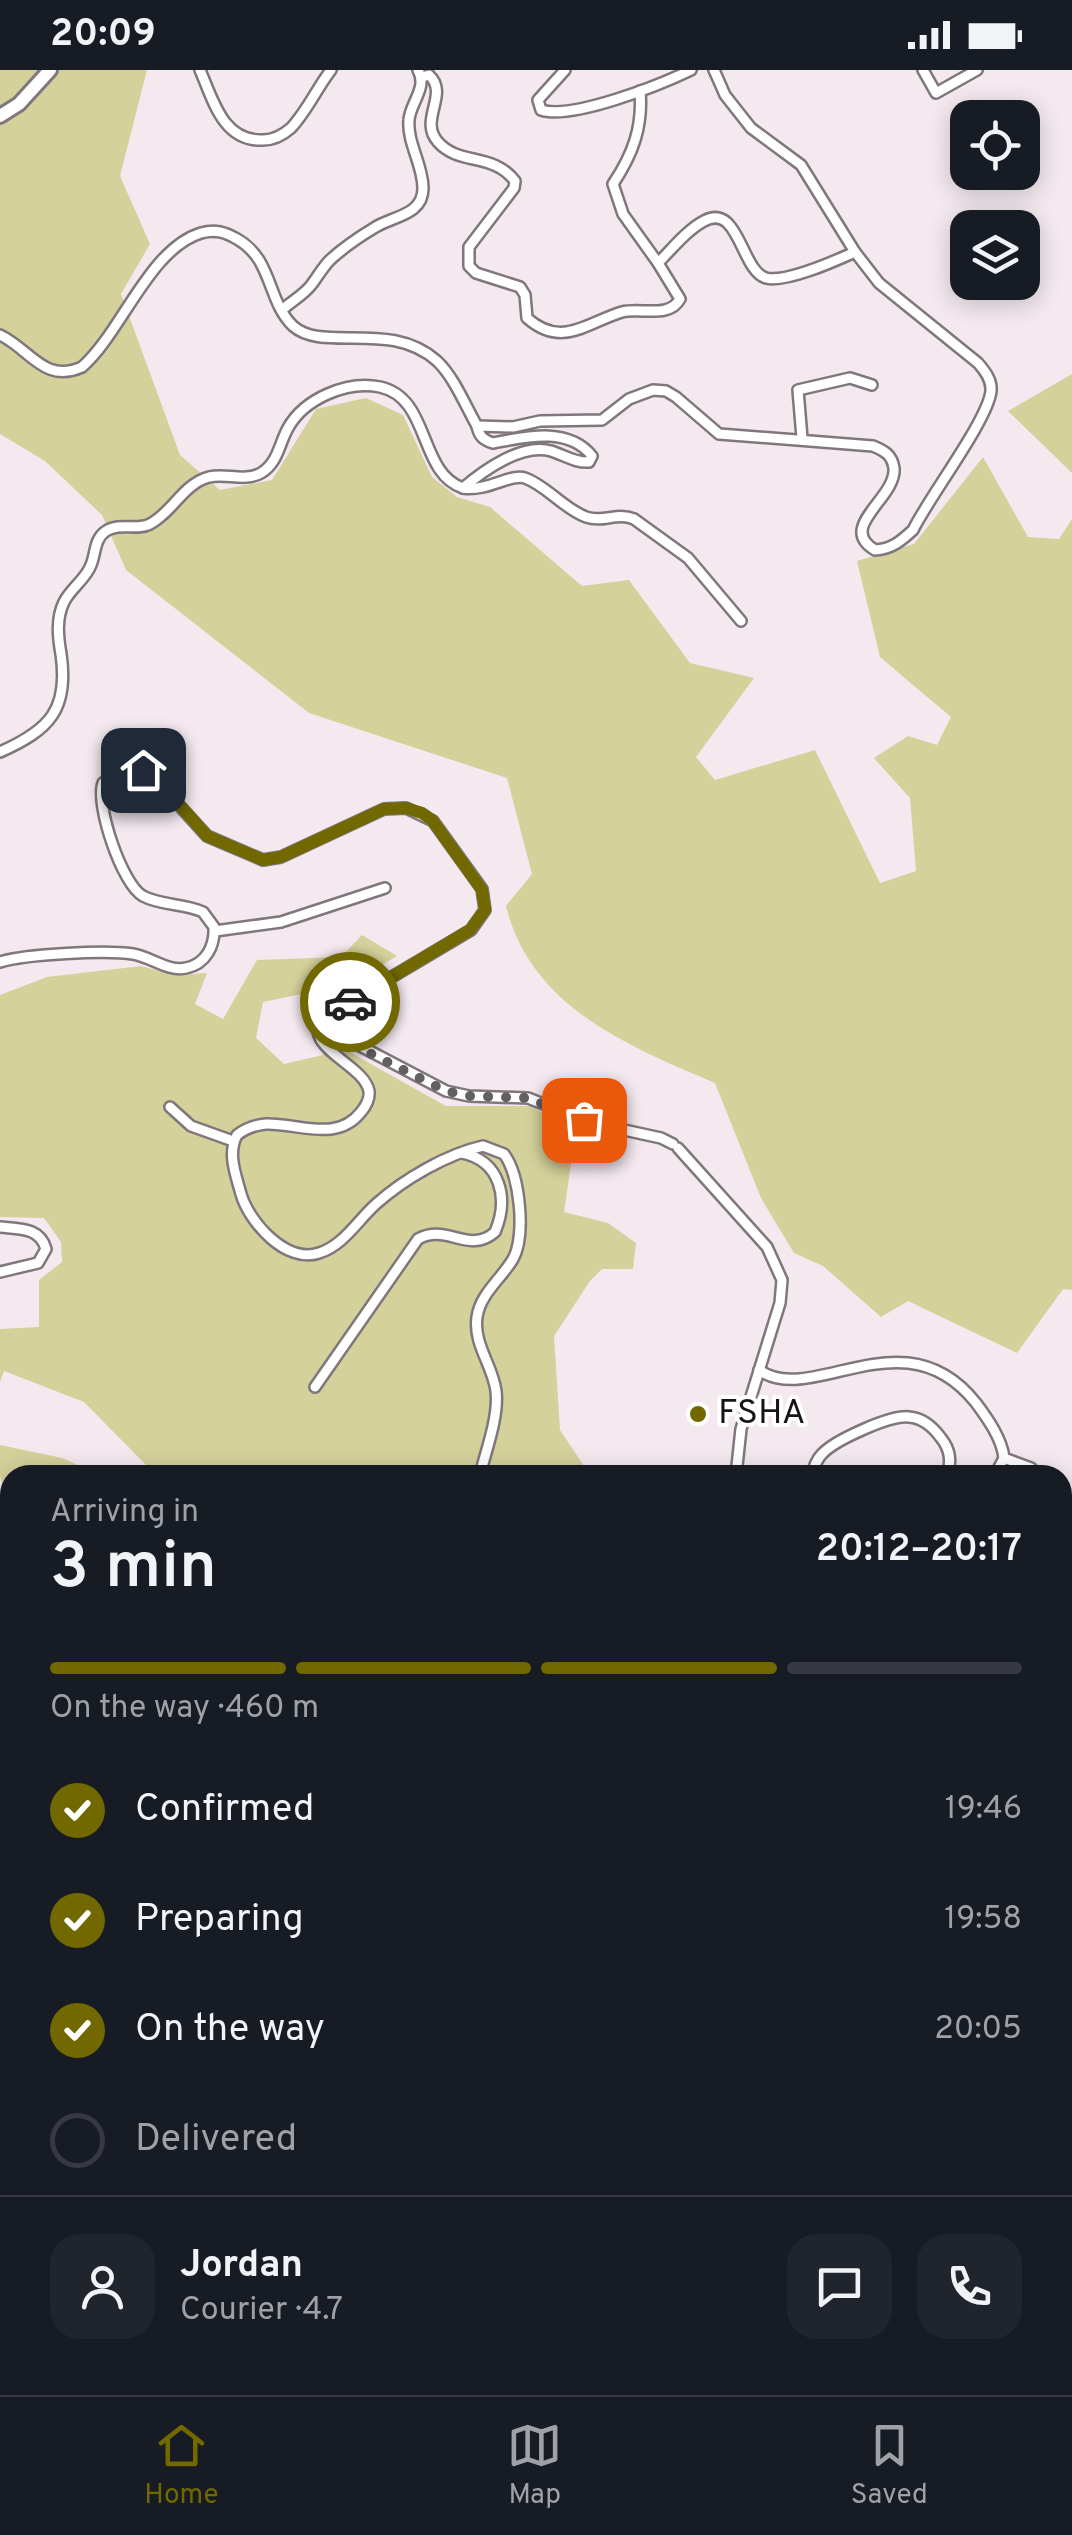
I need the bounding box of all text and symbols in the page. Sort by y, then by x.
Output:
text: 20:09 [50,11,156,60]
map controls [950,100,1040,300]
button: locate [950,100,1040,190]
button: layers [950,210,1040,300]
pin [101,728,186,813]
icon: home [116,743,171,798]
courier [300,952,400,1052]
icon: car [323,975,378,1030]
pin [542,1078,627,1163]
icon: bag [557,1093,612,1148]
place label: FSHA [718,1392,806,1436]
marker: FSHA [687,1403,709,1425]
text: Arriving in [50,1493,199,1533]
text: 20:12–20:17 [816,1526,1022,1575]
text: 3 min [50,1529,217,1611]
text: On the way · 460 m [50,1689,319,1729]
icon: check [50,1783,105,1838]
text: Confirmed [135,1786,314,1835]
text: 19:46 [945,1790,1022,1830]
icon: check [50,1893,105,1948]
text: Preparing [135,1896,304,1945]
text: 19:58 [944,1900,1022,1940]
icon: check [50,2003,105,2058]
text: On the way [135,2006,325,2055]
text: 20:05 [934,2010,1022,2050]
text: Delivered [135,2116,297,2165]
button: person [50,2234,155,2339]
button: chat [787,2234,892,2339]
button: phone [917,2234,1022,2339]
text: Jordan [180,2242,303,2291]
text: Courier · 4.7 [180,2291,343,2331]
tab: Home [144,2418,219,2514]
tab: Map [507,2418,562,2514]
tab: Saved [851,2418,928,2514]

